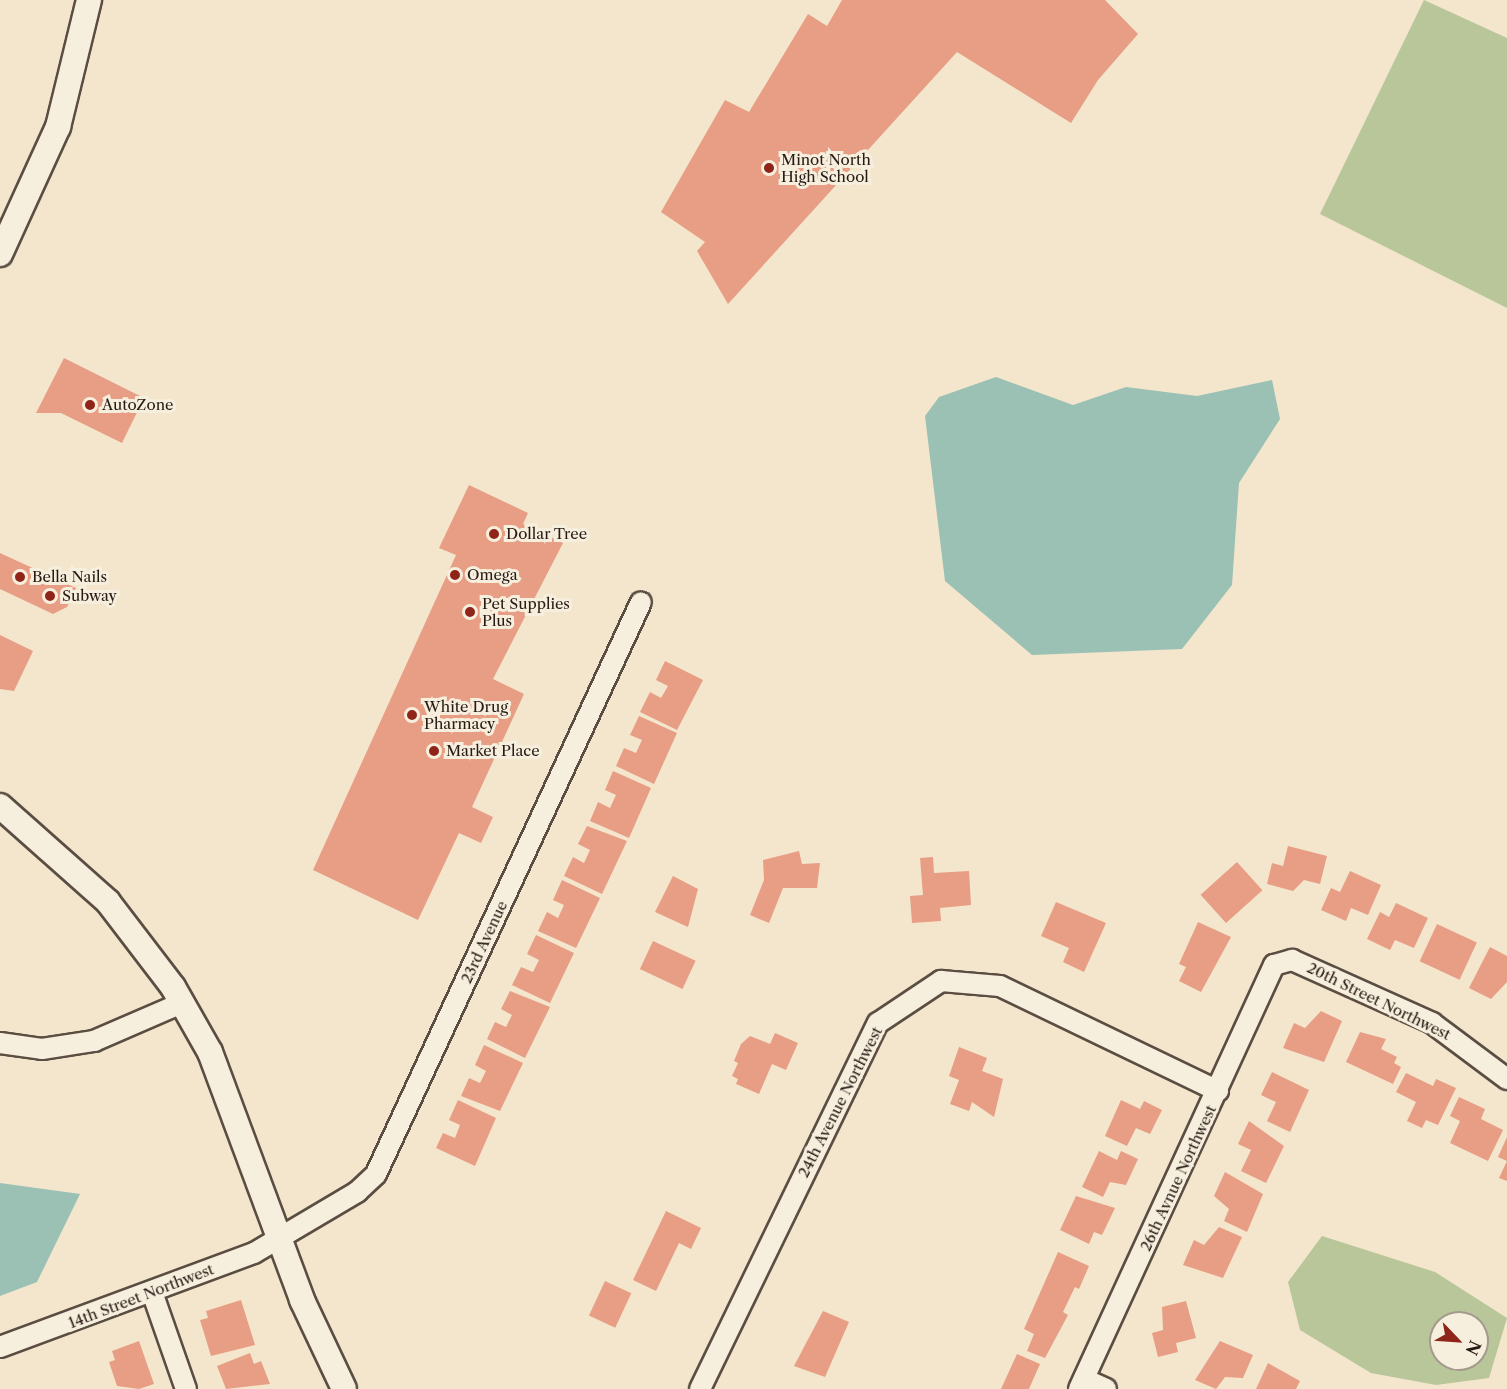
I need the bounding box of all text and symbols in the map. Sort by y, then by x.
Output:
place label: Minot North High School [781,150,871,185]
marker: Minot North High School [762,161,776,175]
place label: AutoZone [102,396,173,414]
marker: AutoZone [83,398,97,412]
place label: Dollar Tree [506,525,588,543]
marker: Dollar Tree [487,527,501,541]
place label: Omega [467,566,518,584]
place label: Bella Nails [32,568,107,586]
marker: Omega [448,568,462,582]
marker: Bella Nails [13,570,27,584]
place label: Subway [62,587,117,605]
marker: Subway [43,589,57,603]
place label: Pet Supplies Plus [482,594,570,629]
marker: Pet Supplies Plus [463,605,477,619]
place label: White Drug Pharmacy [424,697,508,732]
marker: White Drug Pharmacy [405,708,419,722]
place label: Market Place [446,742,540,760]
marker: Market Place [427,744,441,758]
street label: 23rd Avenue [457,898,511,986]
street label: 20th Street Northwest [1304,958,1454,1044]
street label: 24th Avenue Northwest [794,1023,886,1181]
street label: 26th Avnue Northwest [1136,1102,1220,1254]
street label: 14th Street Northwest [66,1260,216,1332]
north arrow [1429,1311,1489,1371]
text: N [1461,1337,1486,1358]

